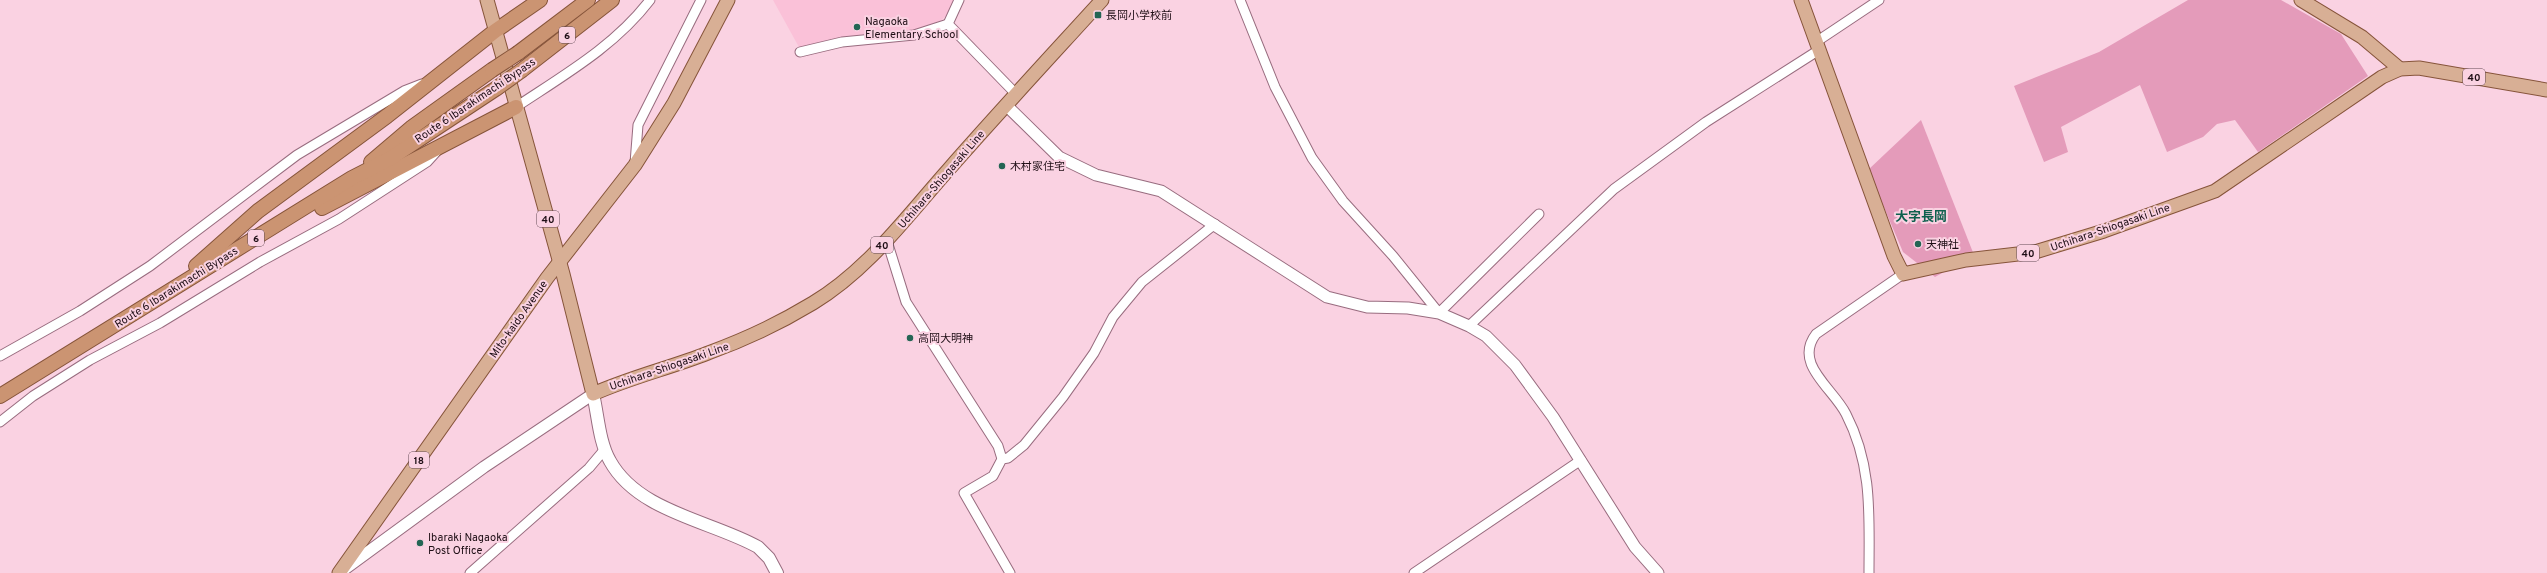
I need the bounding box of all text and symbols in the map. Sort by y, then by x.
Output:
place label: 長岡小学校前 [1106,9,1172,23]
marker: 長岡小学校前 [1093,10,1103,20]
place label: Nagaoka Elementary School [865,15,958,42]
marker: Nagaoka Elementary School [852,22,862,32]
road number: 6 [559,27,575,43]
street label: Route 6 Ibarakimachi Bypass [413,55,539,147]
road number: 40 [2463,69,2485,85]
street label: Uchihara-Shiogasaki Line [895,128,988,232]
place label: 木村家住宅 [1010,160,1065,174]
marker: 木村家住宅 [997,161,1007,171]
street label: Uchihara-Shiogasaki Line [2049,201,2172,255]
district label: 大字長岡 [1895,210,1947,226]
road number: 40 [537,211,559,227]
road number: 6 [248,230,264,246]
road number: 40 [871,237,893,253]
place label: 天神社 [1926,238,1959,252]
marker: 天神社 [1913,239,1923,249]
street label: Route 6 Ibarakimachi Bypass [112,244,241,332]
road number: 40 [2017,245,2039,261]
street label: Mito-kaido Avenue [487,278,551,361]
place label: 高岡大明神 [918,332,973,346]
marker: 高岡大明神 [905,333,915,343]
street label: Uchihara-Shiogasaki Line [608,340,731,394]
road number: 18 [409,452,429,468]
place label: Ibaraki Nagaoka Post Office [428,531,508,558]
marker: Ibaraki Nagaoka Post Office [415,538,425,548]

